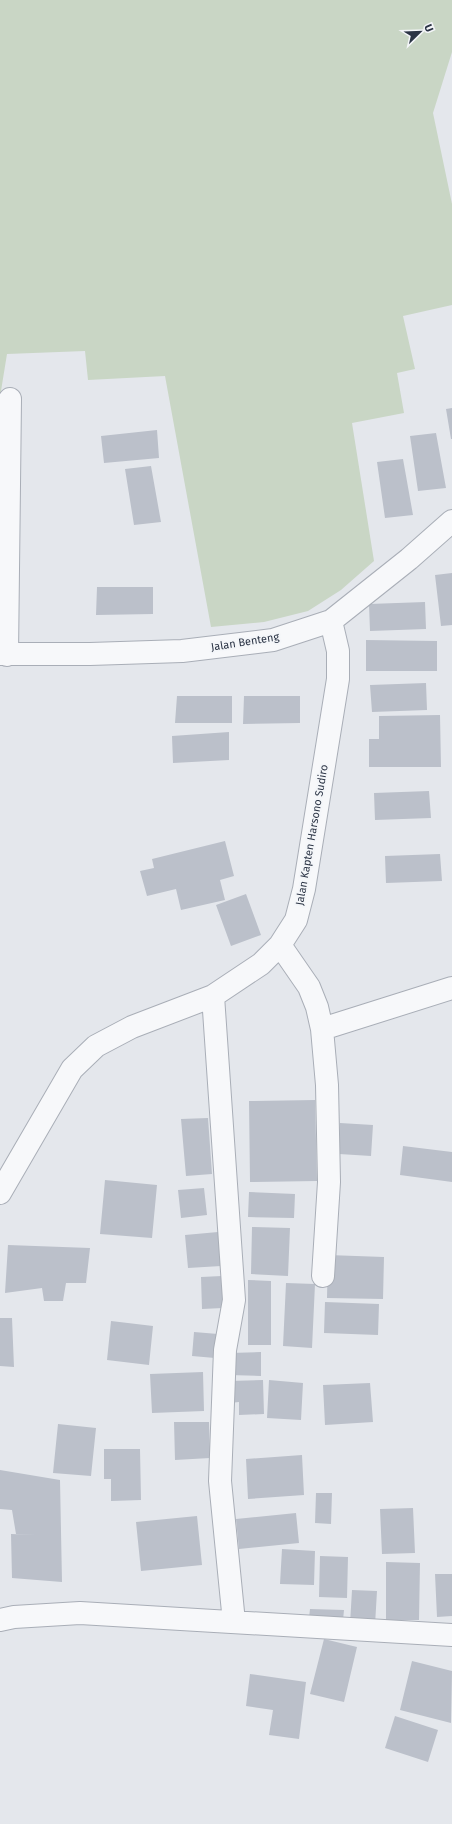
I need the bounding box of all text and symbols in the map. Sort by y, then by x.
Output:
north arrow [400,12,440,52]
text: U [421,22,436,34]
street label: Jalan Benteng [210,630,280,654]
street label: Jalan Kapten Harsono Sudiro [293,763,331,907]

